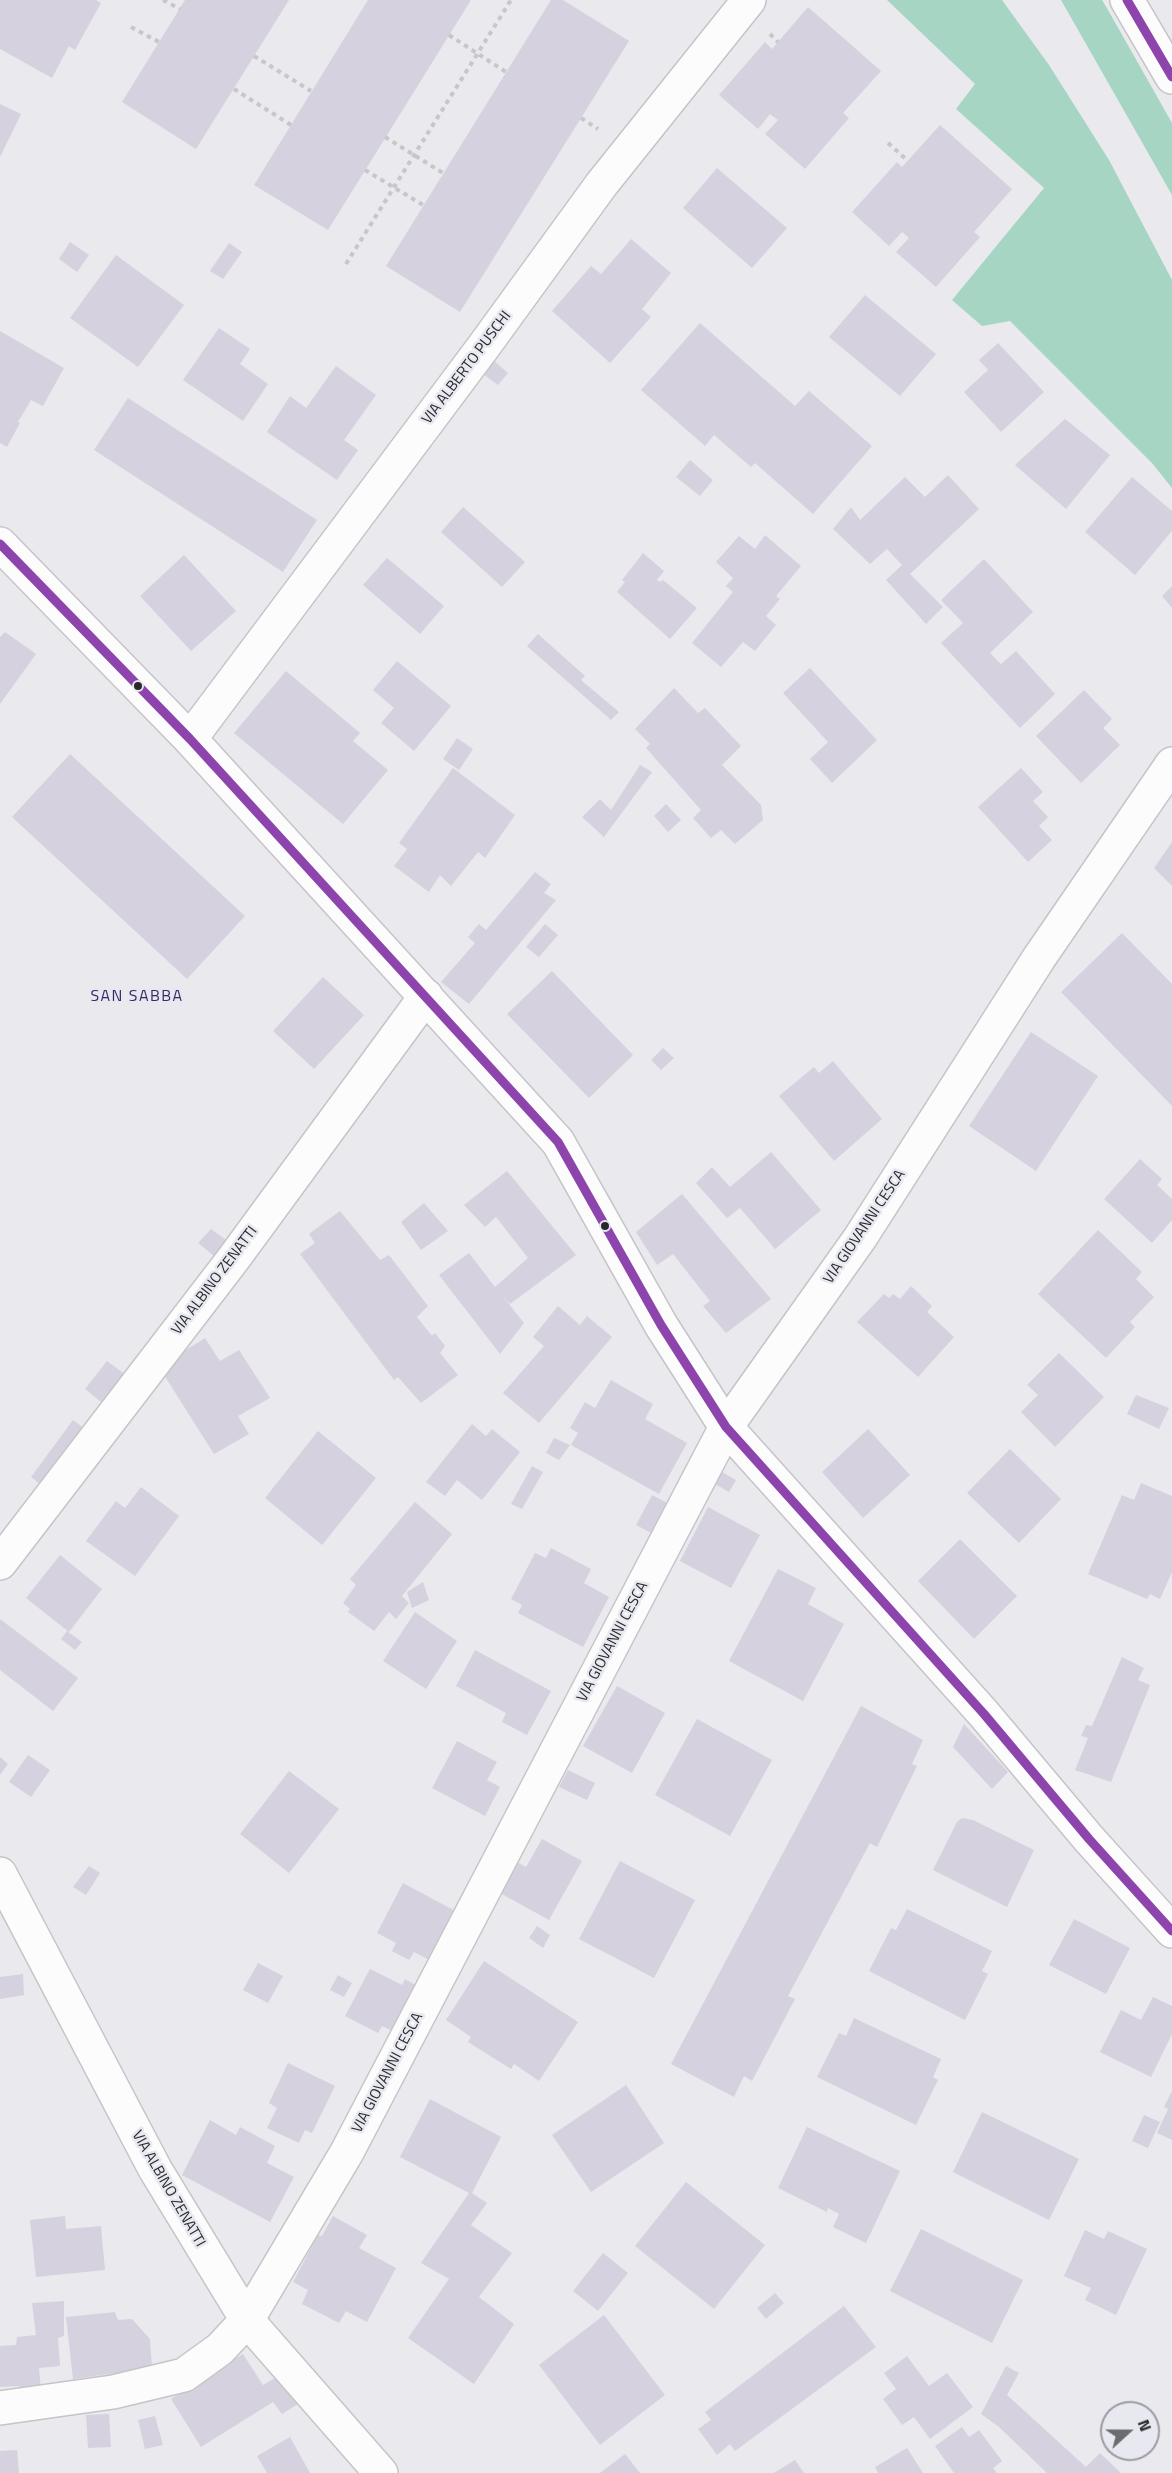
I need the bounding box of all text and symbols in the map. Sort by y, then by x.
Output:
street label: VIA ALBERTO PUSCHI [419,308,515,428]
unlabelled marker [132,680,144,692]
district label: SAN SABBA [90,987,184,1007]
street label: VIA GIOVANNI CESCA [820,1167,910,1287]
unlabelled marker [599,1220,611,1232]
street label: VIA ALBINO ZENATTI [168,1223,262,1339]
street label: VIA GIOVANNI CESCA [574,1579,652,1705]
street label: VIA GIOVANNI CESCA [349,2010,427,2136]
street label: VIA ALBINO ZENATTI [127,2128,209,2250]
north arrow [1100,2401,1160,2461]
text: N [1132,2416,1158,2435]

